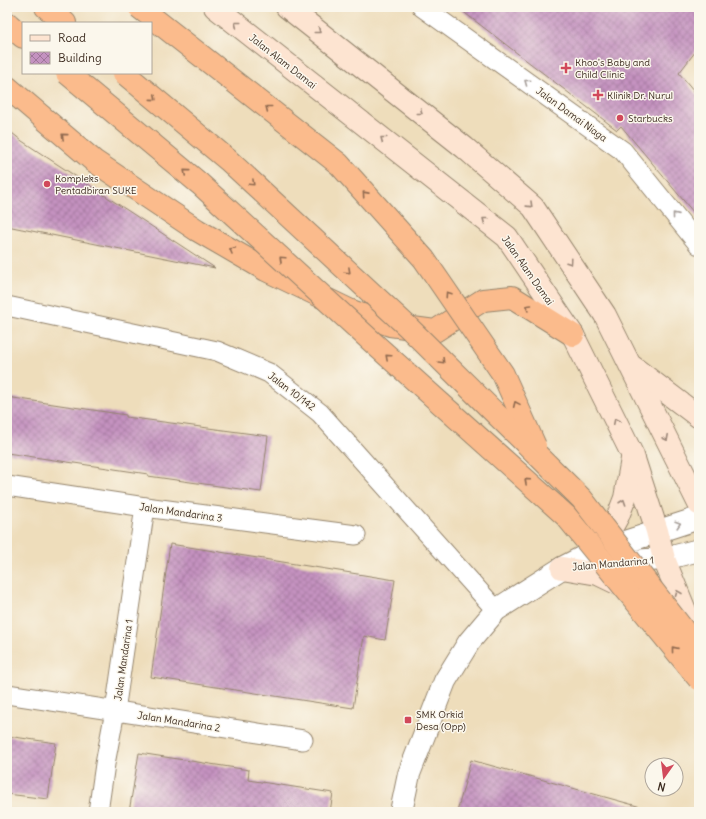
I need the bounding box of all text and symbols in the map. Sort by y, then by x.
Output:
legend [22,22,152,74]
one-way arrow [234,22,241,29]
one-way arrow [313,27,320,34]
text: Road [58,30,86,45]
street label: Jalan Alam Damai [246,31,319,92]
text: Building [58,50,102,65]
place label: Khoo's Baby and Child Clinic [575,56,650,81]
marker: Khoo's Baby and Child Clinic [560,62,572,74]
one-way arrow [524,79,531,87]
street label: Jalan Damai Niaga [534,84,610,145]
marker: Klinik Dr. Nurul [592,89,604,101]
place label: Klinik Dr. Nurul [607,89,673,102]
one-way arrow [149,94,157,101]
one-way arrow [265,106,272,113]
one-way arrow [415,107,422,114]
place label: Starbucks [628,112,673,125]
marker: Starbucks [615,113,625,123]
one-way arrow [61,133,69,140]
one-way arrow [380,137,387,144]
one-way arrow [183,169,191,176]
place label: Kompleks Pentadbiran SUKE [55,172,137,197]
one-way arrow [247,178,255,186]
marker: Kompleks Pentadbiran SUKE [42,179,52,189]
one-way arrow [362,191,370,199]
one-way arrow [525,200,533,208]
one-way arrow [672,212,679,219]
one-way arrow [483,218,490,225]
street label: Jalan Alam Damai [499,233,556,308]
one-way arrow [229,248,236,255]
one-way arrow [279,256,287,264]
one-way arrow [565,258,572,265]
one-way arrow [343,266,351,274]
one-way arrow [445,291,453,298]
one-way arrow [525,304,532,312]
one-way arrow [385,354,393,361]
one-way arrow [437,356,445,364]
street label: Jalan 10/142 [265,369,318,414]
one-way arrow [513,401,521,408]
one-way arrow [613,418,621,425]
one-way arrow [661,433,669,441]
one-way arrow [524,479,531,486]
one-way arrow [619,498,627,505]
street label: Jalan Mandarina 3 [138,500,224,525]
one-way arrow [674,520,681,529]
street label: Jalan Mandarina 1 [572,553,655,574]
one-way arrow [674,590,682,597]
street label: Jalan Mandarina 1 [111,618,136,702]
one-way arrow [672,646,679,653]
place label: SMK Orkid Desa (Opp) [416,708,466,733]
street label: Jalan Mandarina 2 [137,709,222,735]
marker: SMK Orkid Desa (Opp) [403,715,413,725]
north arrow [644,757,684,797]
text: N [656,779,667,794]

